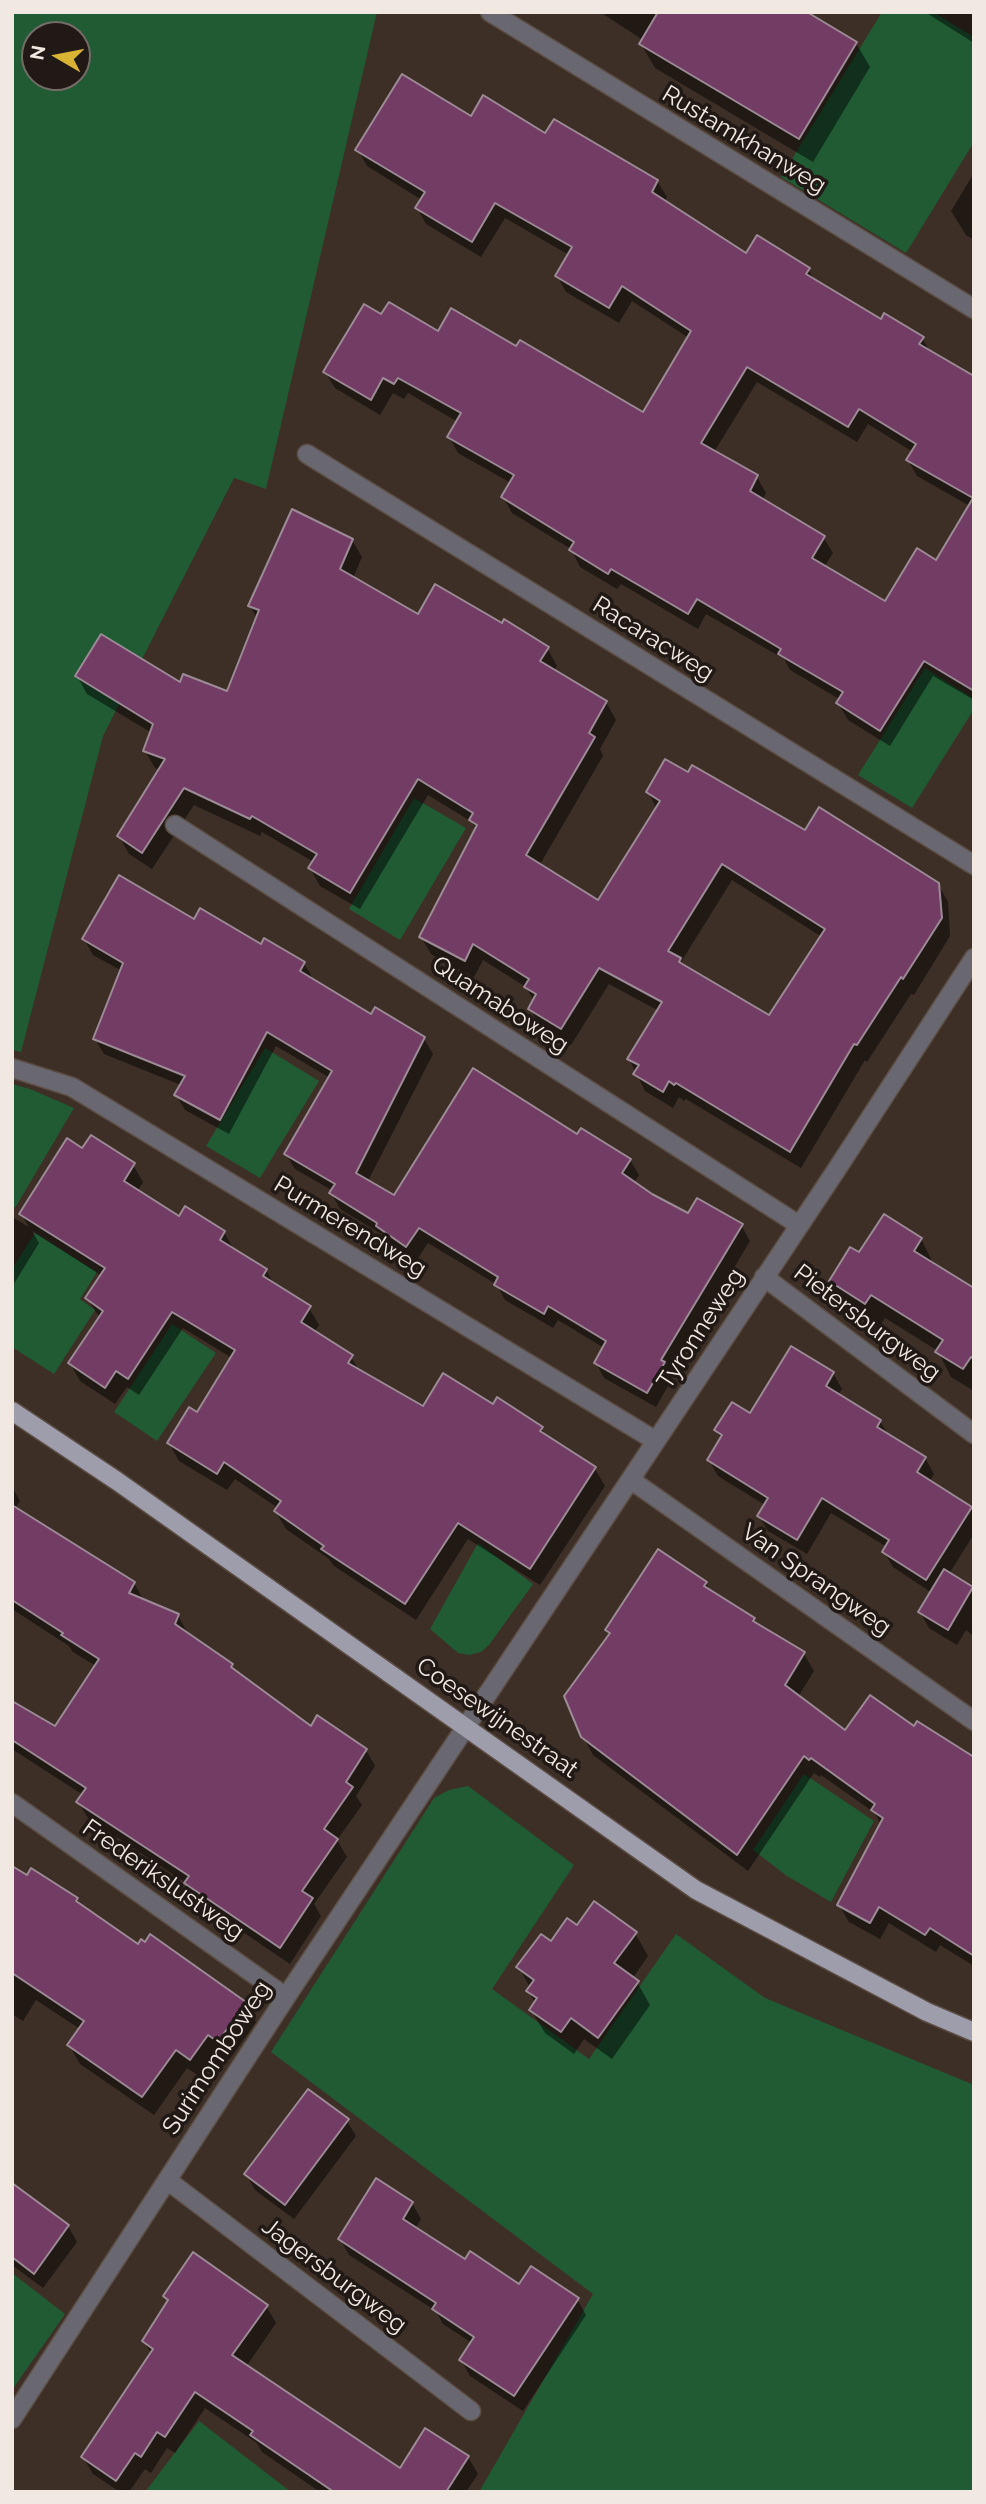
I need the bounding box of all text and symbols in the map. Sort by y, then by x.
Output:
north arrow [21,21,91,91]
text: N [25,44,49,62]
street label: Rustamkhanweg [657,80,831,200]
street label: Racaracweg [587,590,719,688]
street label: Quamaboweg [426,950,574,1060]
street label: Purmerendweg [269,1170,431,1284]
street label: Pietersburgweg [788,1259,946,1387]
street label: Tyronneweg [651,1263,751,1395]
street label: Van Sprangweg [736,1518,896,1642]
street label: Coesewijnestraat [411,1652,583,1784]
street label: Frederikslustweg [77,1814,249,1946]
street label: Surimomboweg [157,1976,277,2140]
street label: Jagersburgweg [256,2212,412,2340]

